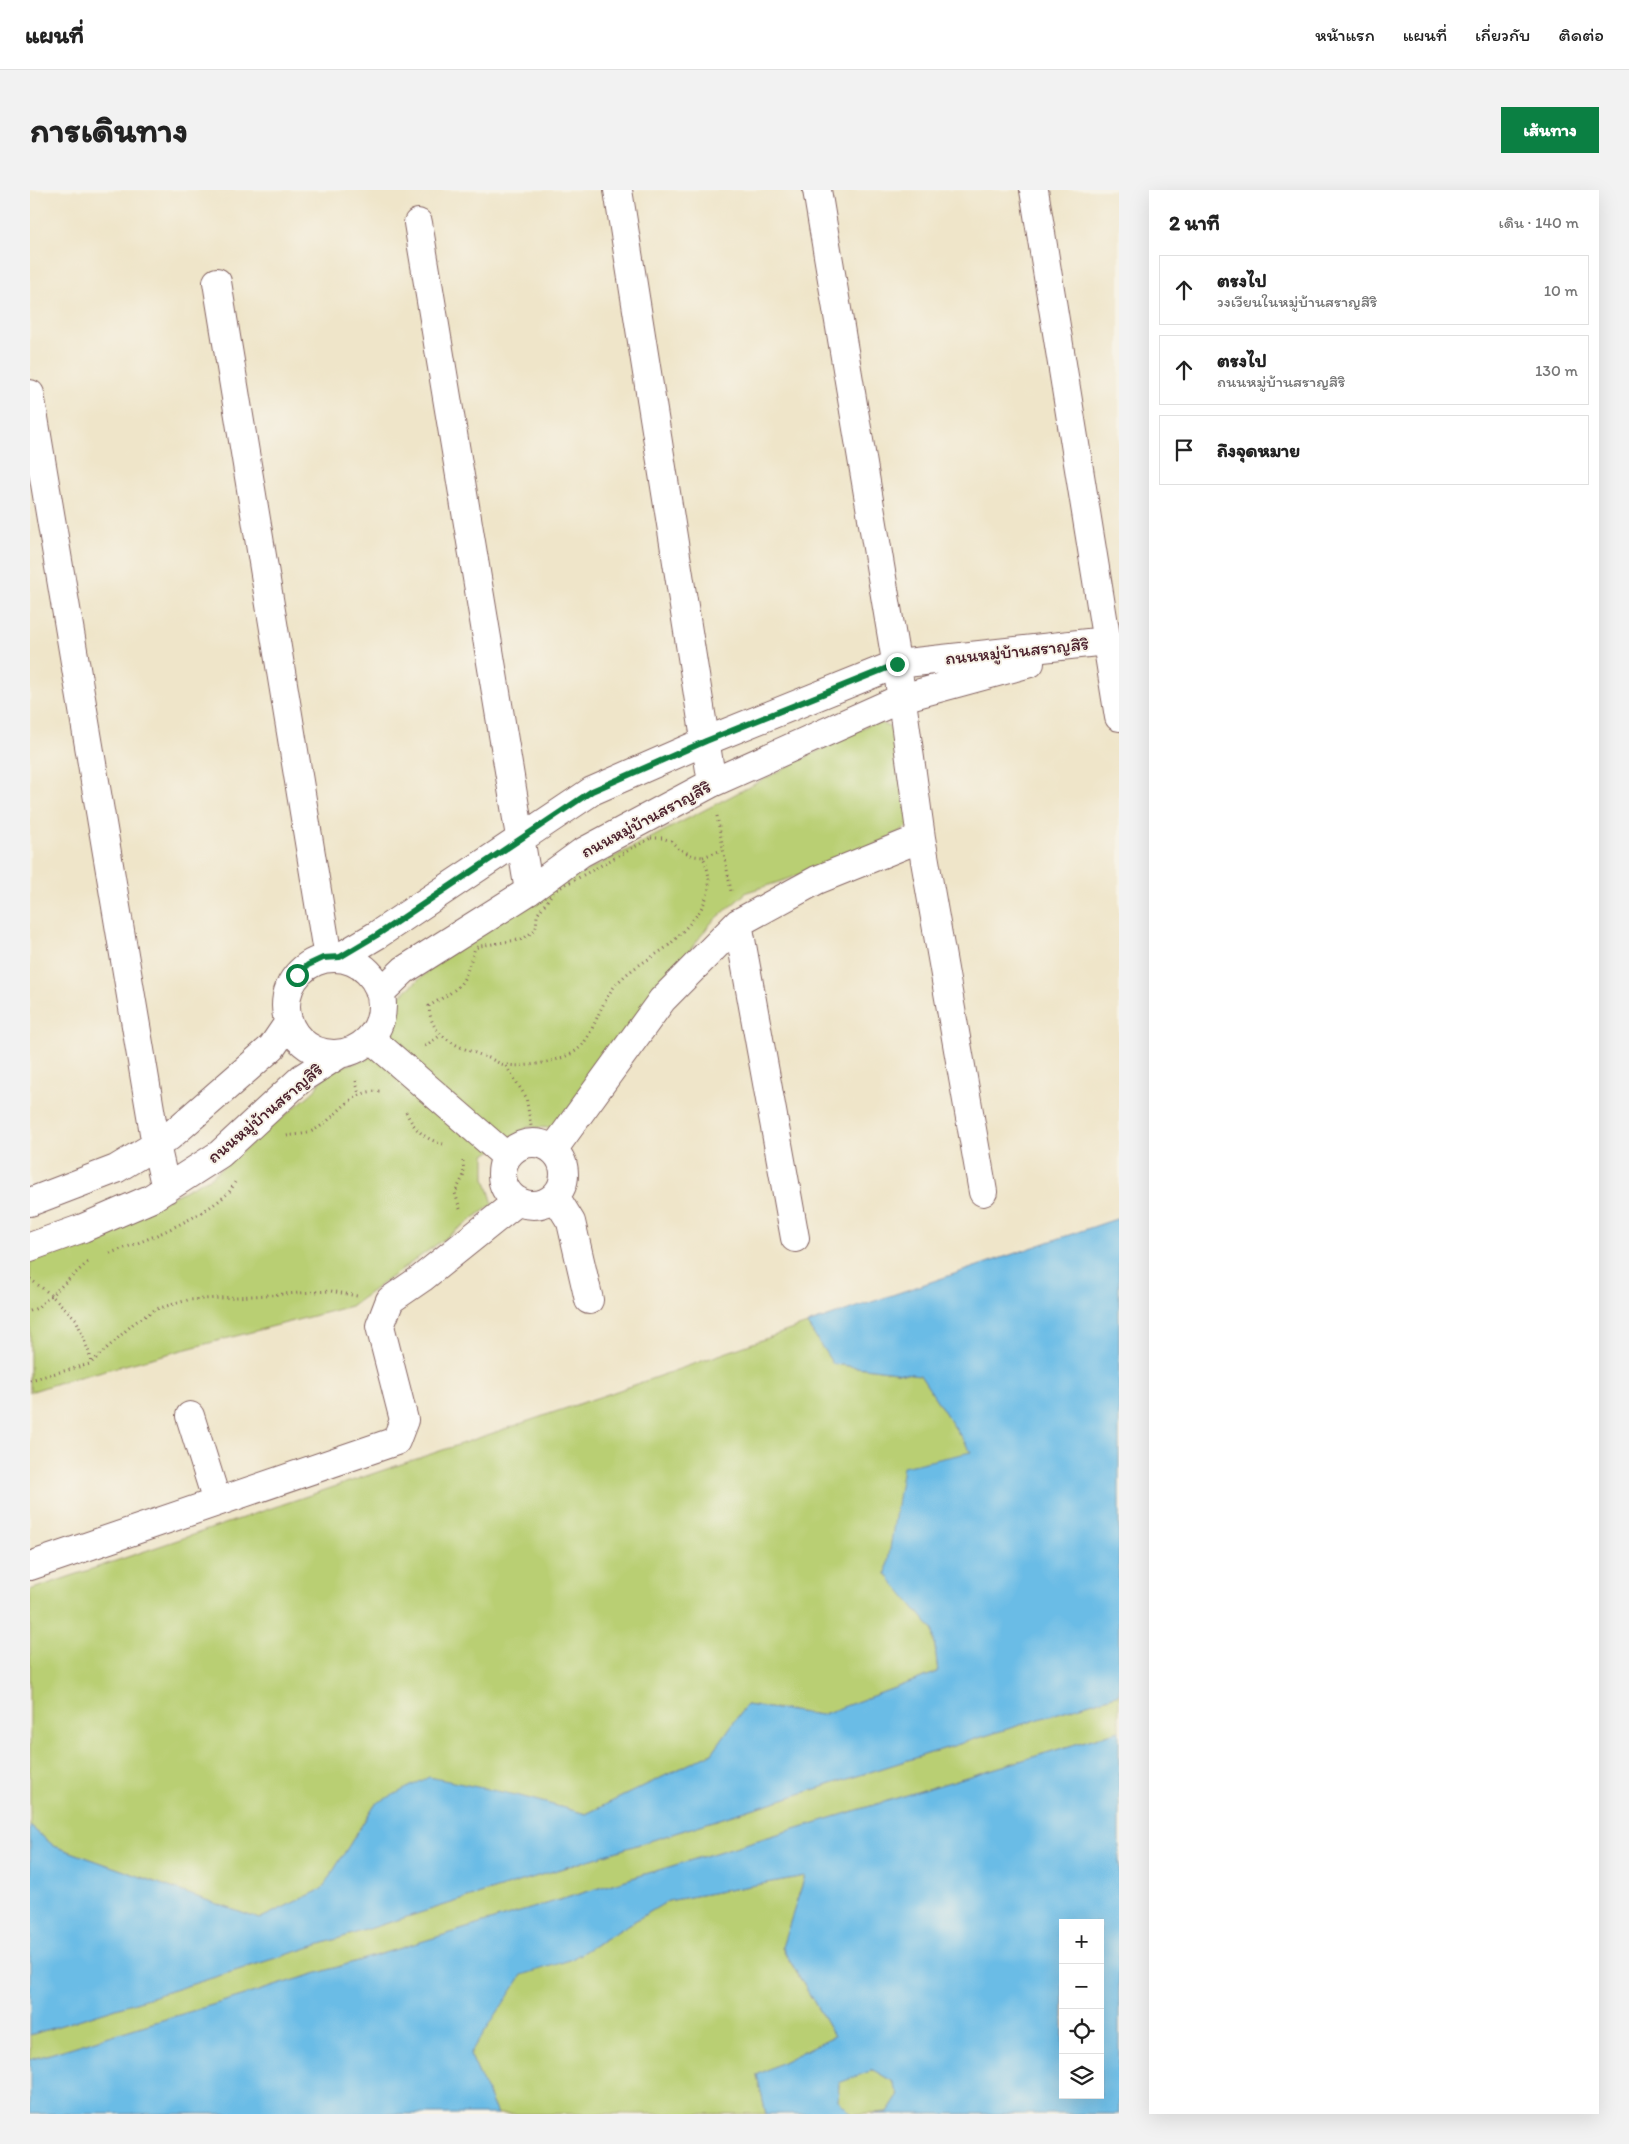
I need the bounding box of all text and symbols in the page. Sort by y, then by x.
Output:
text: แผนที่ [25,20,84,49]
text: หน้าแรก [1315,24,1375,46]
text: แผนที่ [1403,24,1447,46]
text: เกี่ยวกับ [1475,24,1530,46]
text: ติดต่อ [1558,24,1604,46]
button: เส้นทาง [1501,107,1599,153]
text: การเดินทาง [30,109,188,151]
text: 2 นาที [1169,210,1220,235]
text: เดิน · 140 m [1499,213,1579,232]
text: ตรงไป [1217,269,1267,292]
icon: ahead [1170,276,1198,304]
text: 10 m [1544,281,1578,300]
text: วงเวียนในหมู่บ้านสราญสิริ [1217,292,1377,311]
text: ตรงไป [1217,349,1267,372]
icon: ahead [1170,356,1198,384]
text: 130 m [1535,361,1578,380]
text: ถนนหมู่บ้านสราญสิริ [1217,372,1345,391]
icon: arrive [1170,436,1198,464]
text: ถึงจุดหมาย [1217,439,1300,462]
street label: ถนนหมู่บ้านสราญสิริ [944,633,1090,669]
route end [886,653,909,676]
street label: ถนนหมู่บ้านสราญสิริ [577,775,715,863]
route start [286,964,309,987]
street label: ถนนหมู่บ้านสราญสิริ [203,1058,327,1168]
map controls [1059,1919,1104,2099]
button: + [1059,1919,1104,1964]
button: − [1059,1964,1104,2009]
button: locate [1059,2009,1104,2054]
button: layers [1059,2054,1104,2099]

